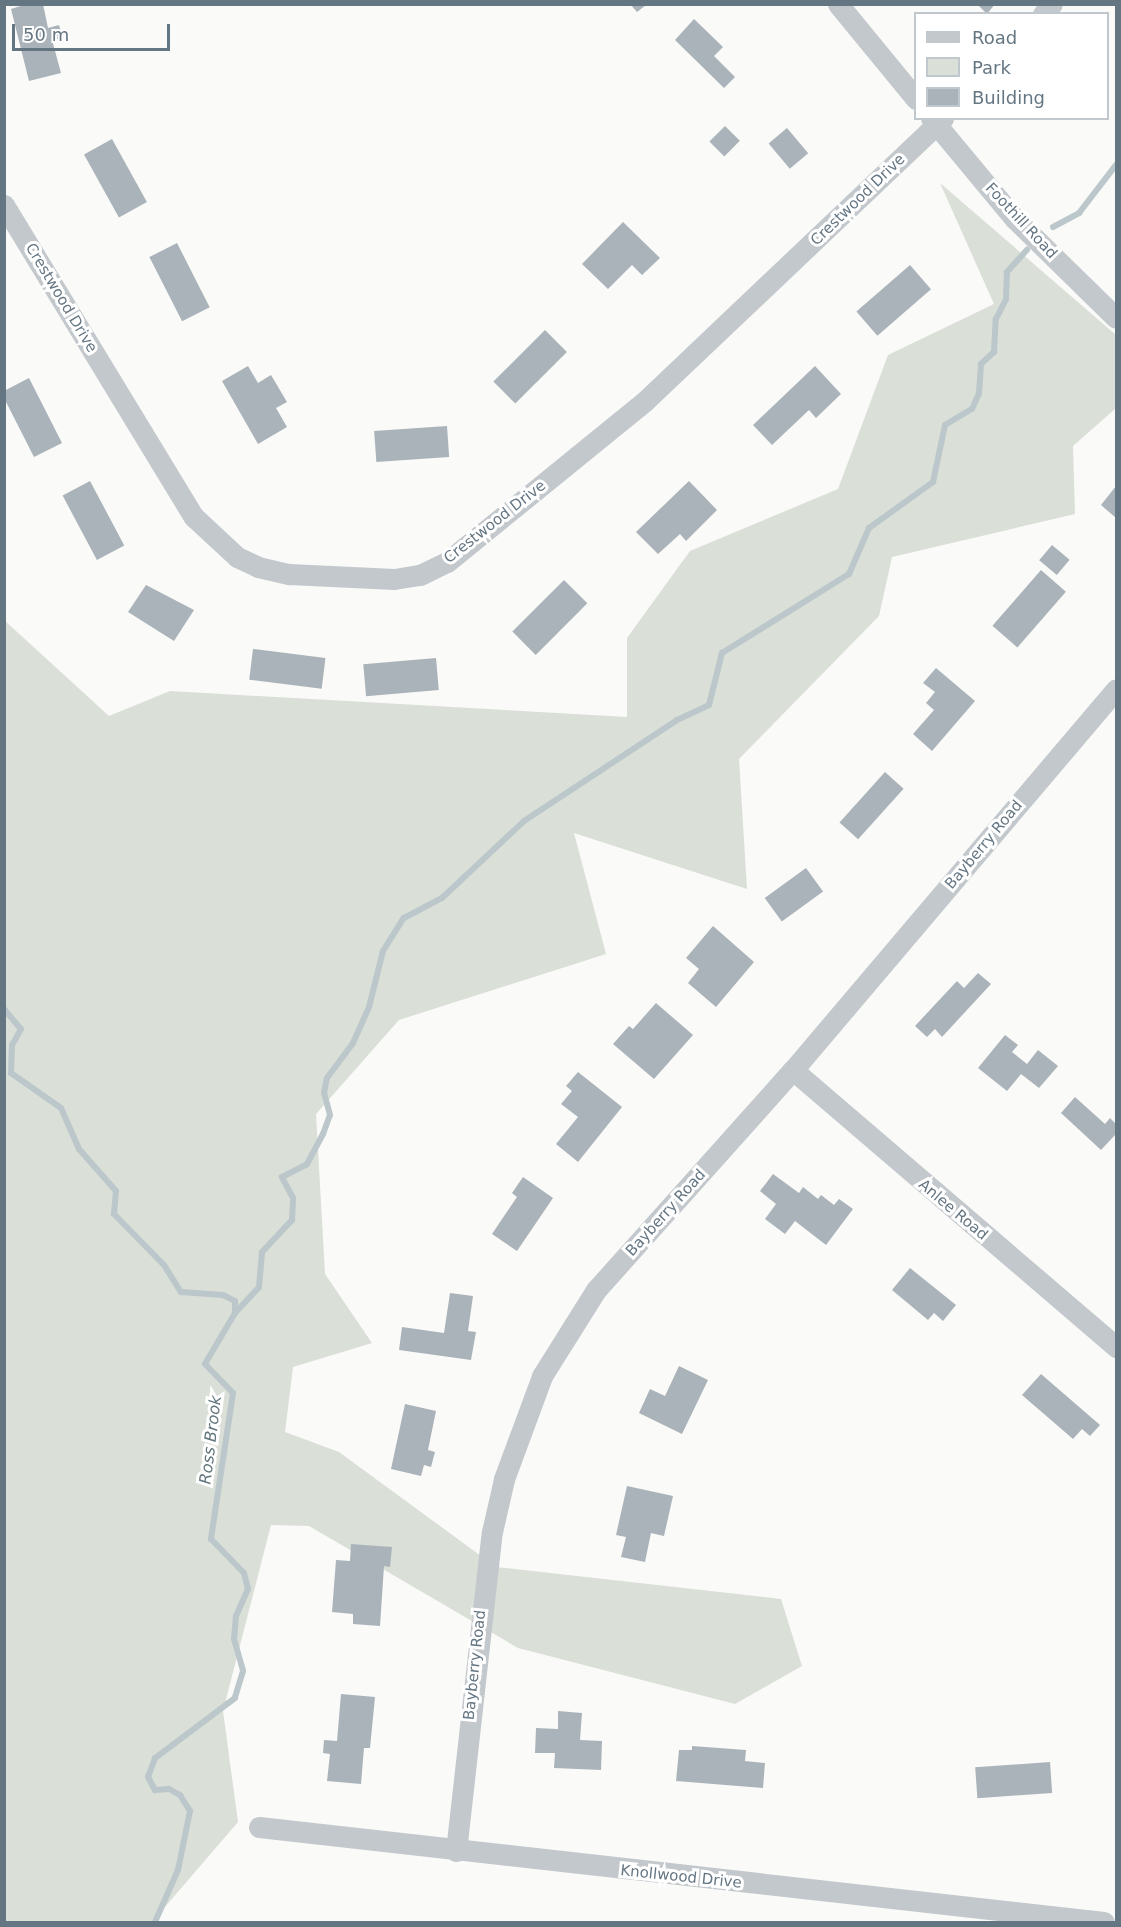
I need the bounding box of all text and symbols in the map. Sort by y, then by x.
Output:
scale bar [15,12,172,50]
legend [914,12,1109,120]
text: 50 m [23,24,69,45]
text: Road [972,27,1017,48]
text: Park [972,57,1011,78]
text: Building [972,87,1045,108]
street label: Crestwood Drive [807,150,909,250]
street label: Foothill Road [981,179,1061,263]
street label: Crestwood Drive [21,240,101,356]
street label: Crestwood Drive [441,477,549,567]
street label: Bayberry Road [942,797,1026,893]
street label: Bayberry Road [622,1166,710,1260]
street label: Anlee Road [915,1176,991,1244]
water label: Ross Brook [196,1395,226,1485]
street label: Bayberry Road [460,1609,490,1721]
street label: Knollwood Drive [620,1862,742,1892]

